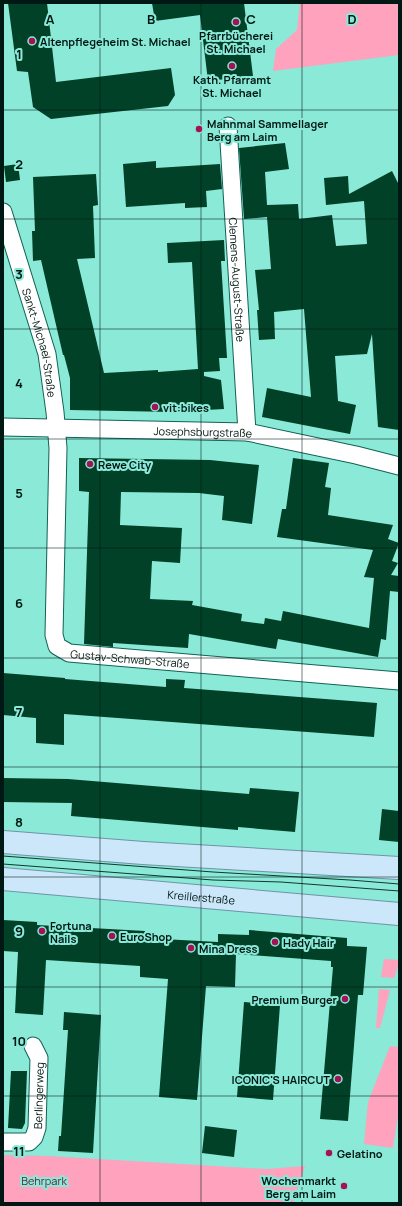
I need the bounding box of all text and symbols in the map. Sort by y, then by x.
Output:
text: A [46,10,55,28]
text: B [147,10,155,28]
text: C [246,10,256,28]
text: D [347,10,357,28]
marker: Pfarrbücherei St. Michael [231,17,241,27]
place label: Pfarrbücherei St. Michael [199,28,273,56]
place label: Altenpflegeheim St. Michael [40,34,191,49]
marker: Altenpflegeheim St. Michael [27,36,37,46]
text: 1 [16,45,22,63]
marker: Kath. Pfarramt St. Michael [227,61,237,71]
place label: Kath. Pfarramt St. Michael [193,72,271,100]
place label: Mahnmal Sammellager Berg am Laim [207,116,329,144]
marker: Mahnmal Sammellager Berg am Laim [194,124,204,134]
text: 2 [15,155,23,173]
street label: Clemens-August-Straße [226,217,249,343]
text: 3 [15,265,23,283]
street label: Sankt-Michael-Straße [19,286,60,399]
text: 4 [15,374,23,392]
place label: vit:bikes [163,400,209,415]
marker: vit:bikes [150,402,160,412]
street label: Josephsburgstraße [153,423,254,441]
place label: Rewe City [98,457,152,472]
marker: Rewe City [85,459,95,469]
text: 5 [15,484,23,502]
text: 6 [15,594,23,612]
street label: Gustav-Schwab-Straße [70,646,191,671]
text: 7 [16,703,23,721]
text: 8 [15,813,23,831]
street label: Kreillerstraße [167,886,236,907]
place label: Fortuna Nails [50,918,92,946]
text: 9 [15,922,23,940]
marker: Fortuna Nails [37,926,47,936]
place label: EuroShop [120,929,172,944]
marker: EuroShop [107,931,117,941]
place label: Hady Hair [283,935,335,950]
marker: Hady Hair [270,937,280,947]
place label: Mina Dress [199,941,257,956]
marker: Mina Dress [186,943,196,953]
place label: Premium Burger [252,992,338,1007]
marker: Premium Burger [340,994,350,1004]
text: 10 [12,1032,26,1050]
street label: Berlingerweg [29,1062,46,1129]
place label: ICONIC'S HAIRCUT [232,1072,330,1087]
marker: ICONIC'S HAIRCUT [333,1074,343,1084]
text: 11 [13,1142,25,1160]
place label: Gelatino [337,1146,383,1161]
marker: Gelatino [324,1148,334,1158]
park label: Behrpark [21,1173,67,1188]
place label: Wochenmarkt Berg am Laim [261,1173,336,1201]
marker: Wochenmarkt Berg am Laim [339,1181,349,1191]

